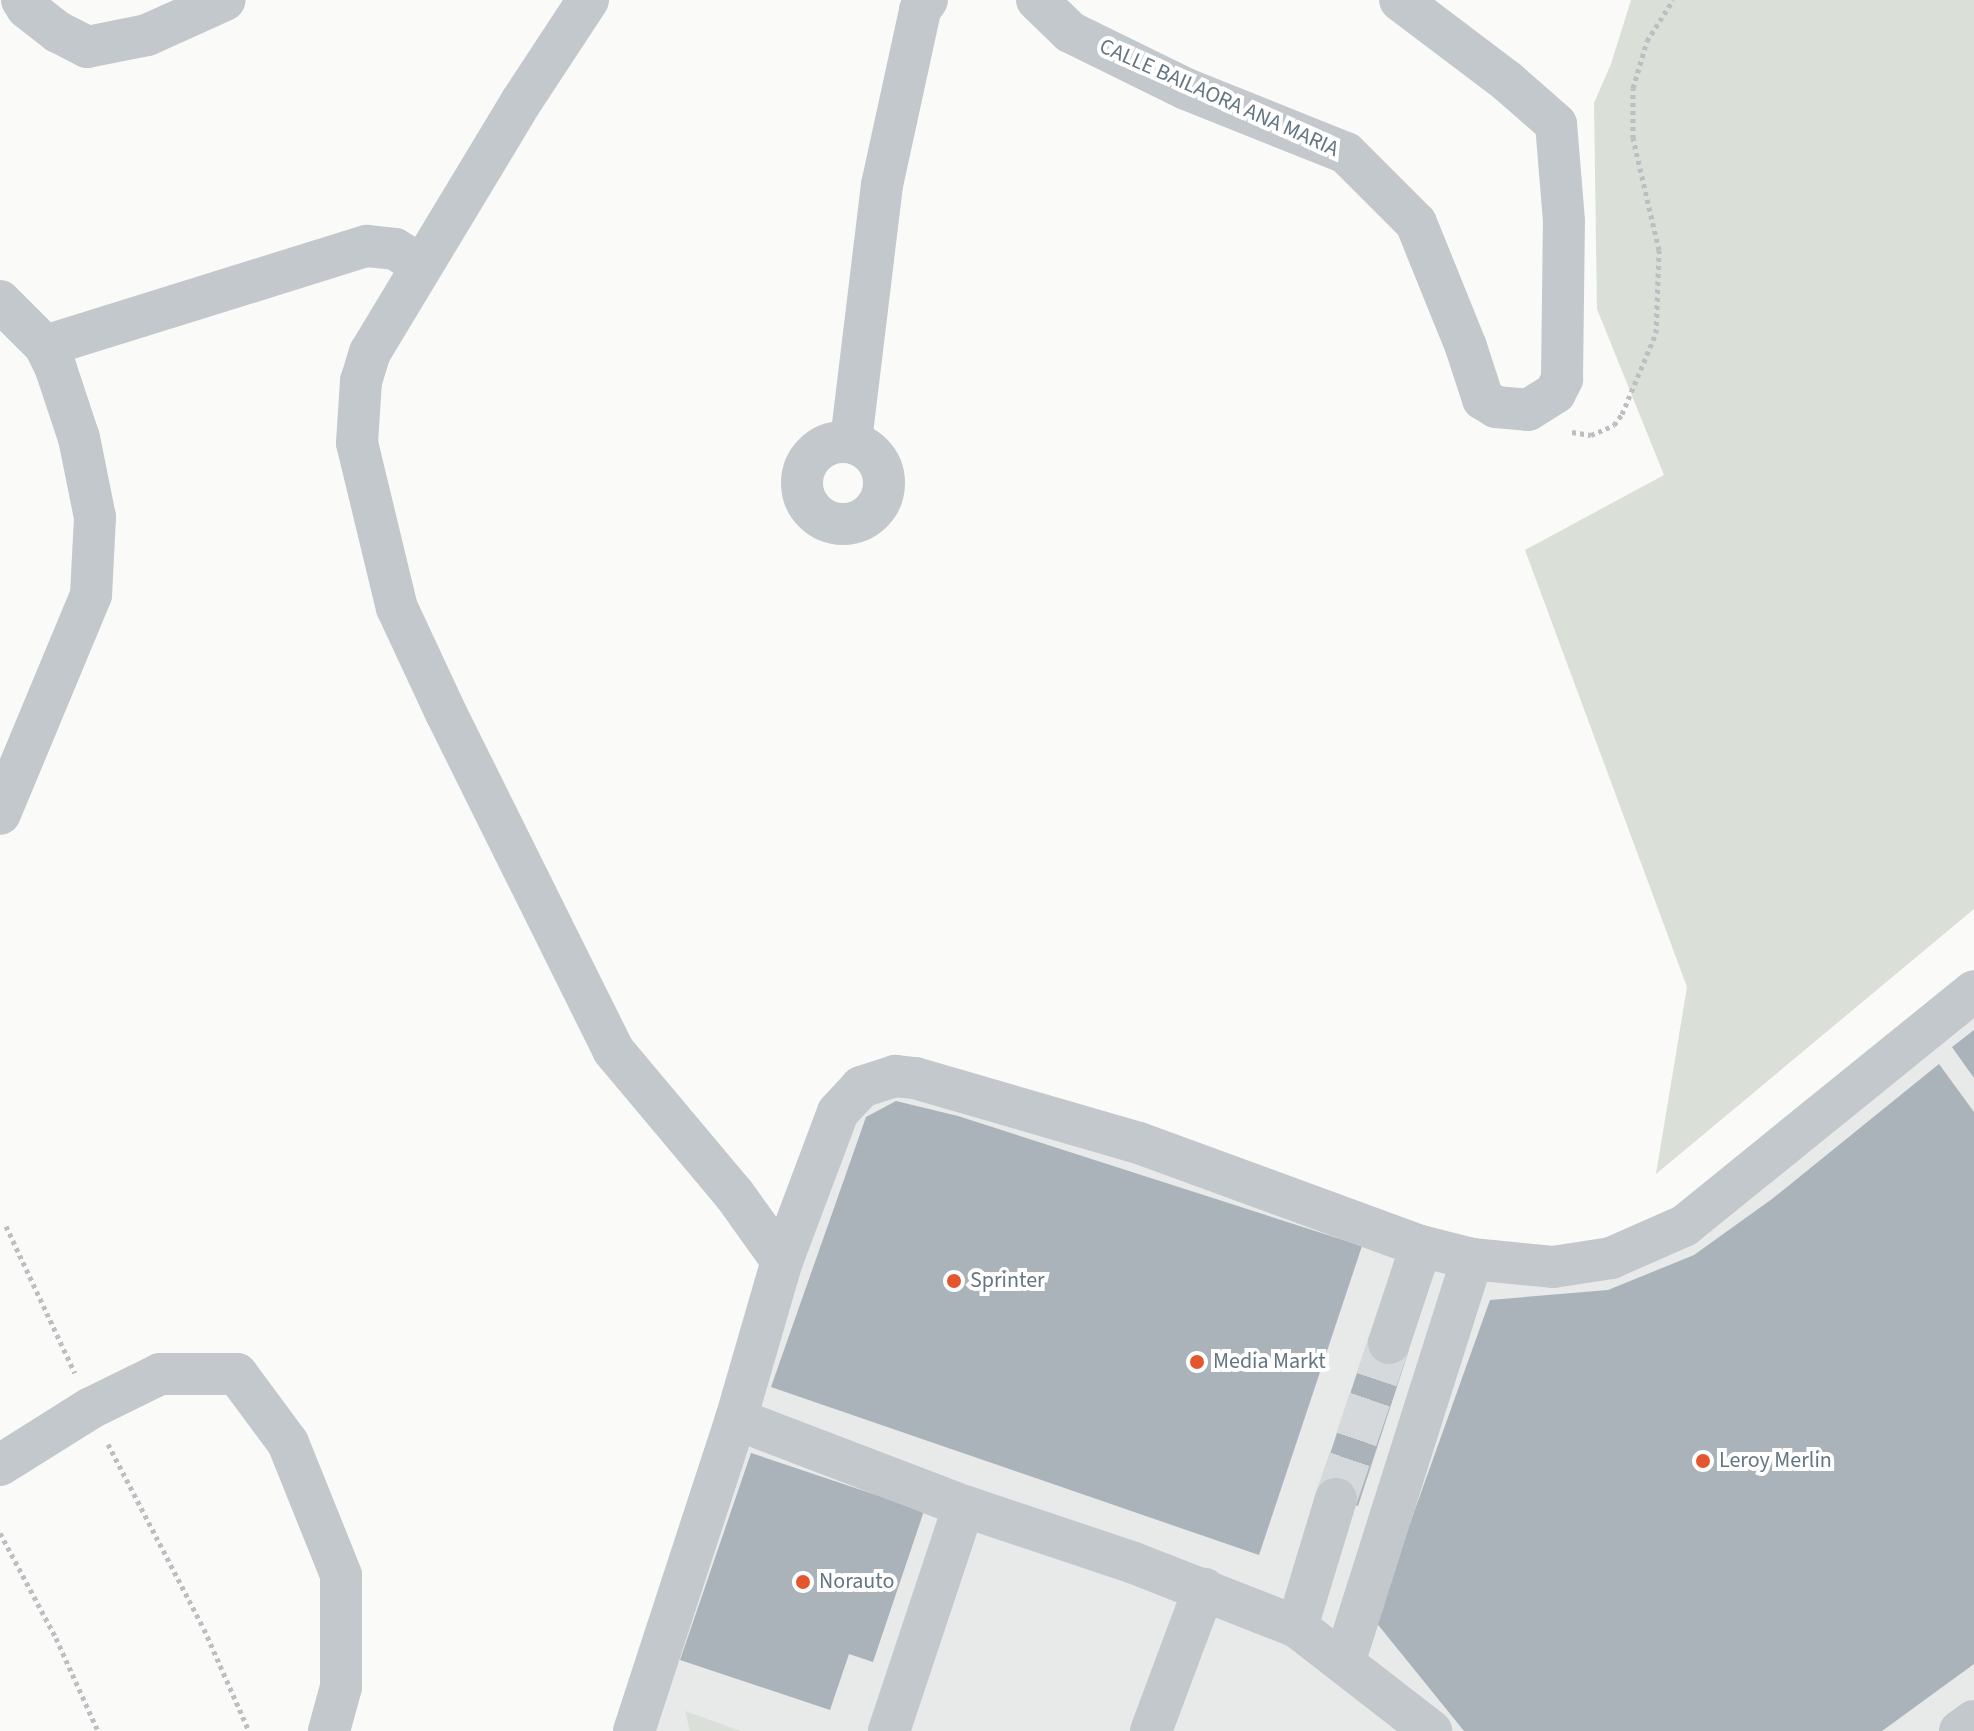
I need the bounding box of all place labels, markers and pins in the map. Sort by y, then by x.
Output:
place label: Sprinter [970,1268,1045,1294]
marker: Sprinter [945,1272,963,1290]
place label: Media Markt [1213,1349,1326,1375]
marker: Media Markt [1188,1353,1206,1371]
place label: Leroy Merlin [1719,1448,1832,1474]
marker: Leroy Merlin [1694,1452,1712,1470]
place label: Norauto [819,1569,894,1595]
marker: Norauto [794,1573,812,1591]

